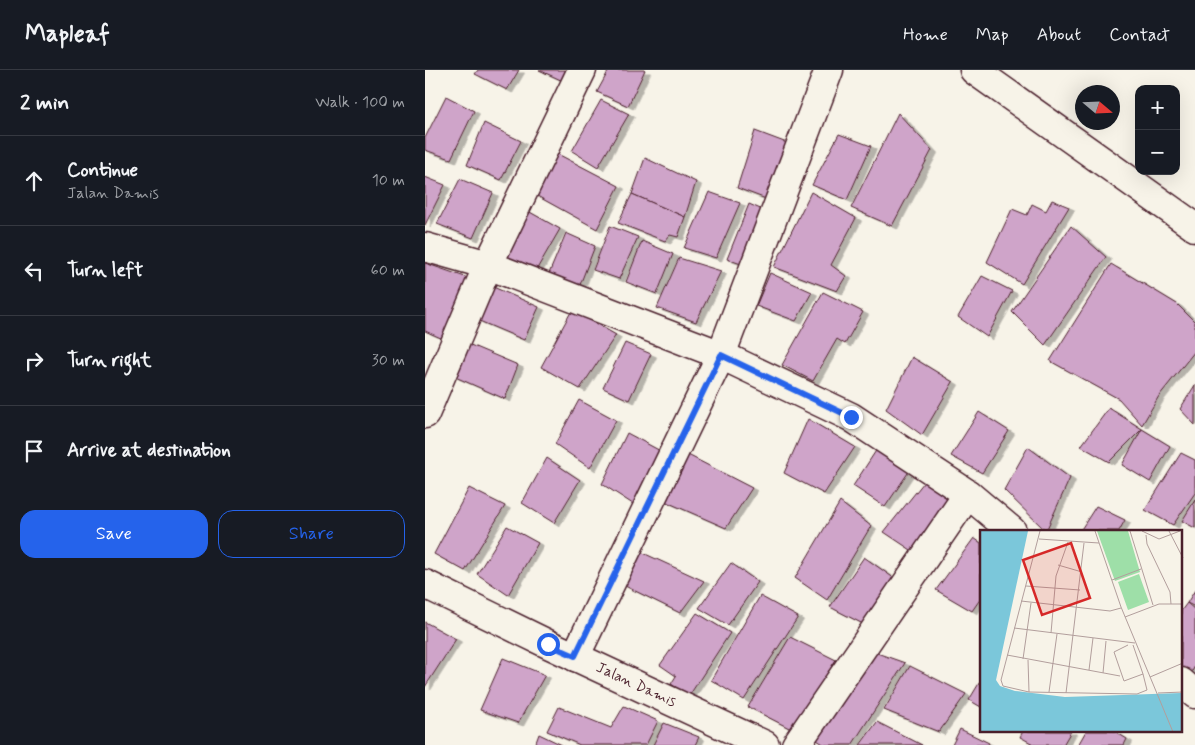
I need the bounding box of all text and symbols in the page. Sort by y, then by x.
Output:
text: Mapleaf [25,19,110,50]
text: Home [903,23,948,47]
text: Map [976,23,1009,47]
text: About [1037,23,1081,47]
text: Contact [1109,23,1170,47]
north arrow [1075,85,1120,130]
map controls [1135,85,1180,175]
button: + [1135,85,1180,130]
text: 2 min [20,89,69,117]
text: Walk · 100 m [315,92,405,113]
button: − [1135,130,1180,175]
text: Continue [67,158,138,183]
icon: ahead [20,167,48,195]
text: 10 m [372,170,405,191]
text: Jalan Damis [67,183,159,204]
icon: left [20,257,48,285]
text: Turn left [67,258,143,283]
text: 60 m [371,260,405,281]
icon: right [20,347,48,375]
text: Turn right [67,348,151,373]
text: 30 m [372,350,405,371]
route end [840,406,863,429]
icon: arrive [20,437,48,465]
text: Arrive at destination [67,438,231,463]
button: Save [20,510,208,558]
button: Share [218,510,405,558]
inset map [980,530,1183,732]
route start [537,633,560,656]
street label: Jalan Damis [593,658,679,712]

